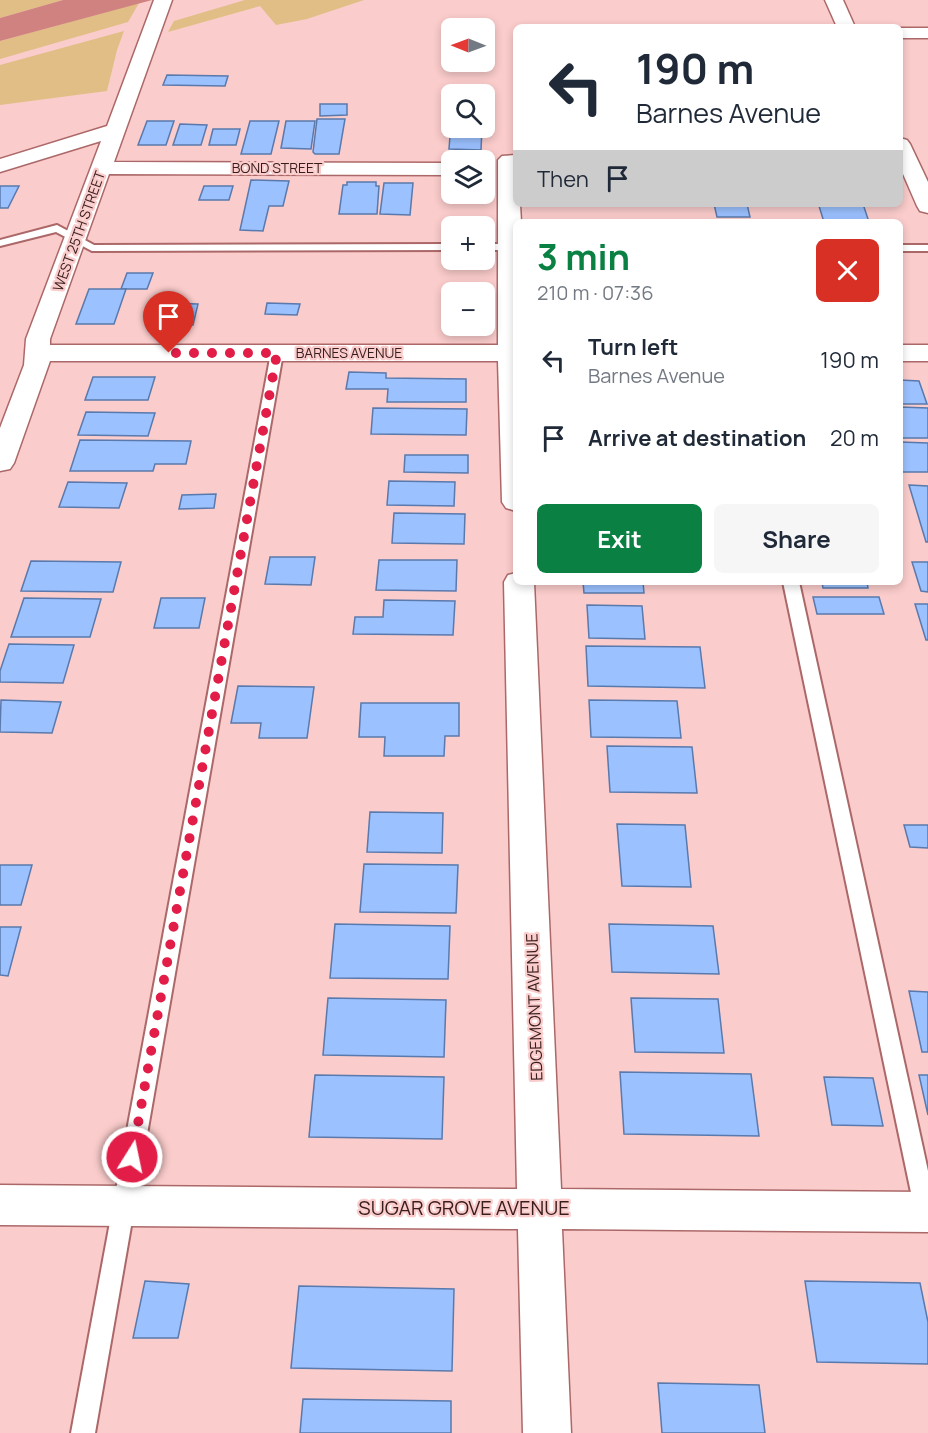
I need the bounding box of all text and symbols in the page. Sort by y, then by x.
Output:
north arrow [441,18,495,72]
map controls [441,18,495,336]
text: 190 m [636,39,754,97]
icon: left [537,48,615,126]
button: search [441,84,495,138]
text: Barnes Avenue [636,94,821,131]
button: layers [441,150,495,204]
street label: BOND STREET [232,158,323,177]
icon: arrive [601,162,634,195]
text: Then [537,164,589,194]
street label: WEST 25TH STREET [48,167,109,294]
button: + [441,216,495,270]
text: 3 min [537,232,630,281]
button: close [816,239,879,302]
text: 210 m · 07:36 [537,279,654,306]
button: − [441,282,495,336]
pin [143,291,194,353]
icon: arrive [152,300,185,333]
text: Turn left [588,332,678,362]
street label: BARNES AVENUE [296,343,402,362]
icon: left [537,344,570,377]
text: 190 m [820,345,879,375]
text: Barnes Avenue [588,362,725,389]
icon: arrive [537,422,570,455]
text: Arrive at destination [588,423,806,453]
text: 20 m [830,423,879,453]
button: Exit [537,504,702,573]
button: Share [714,504,879,573]
street label: EDGEMONT AVENUE [520,933,548,1081]
position arrow [100,1125,164,1189]
street label: SUGAR GROVE AVENUE [358,1194,570,1221]

